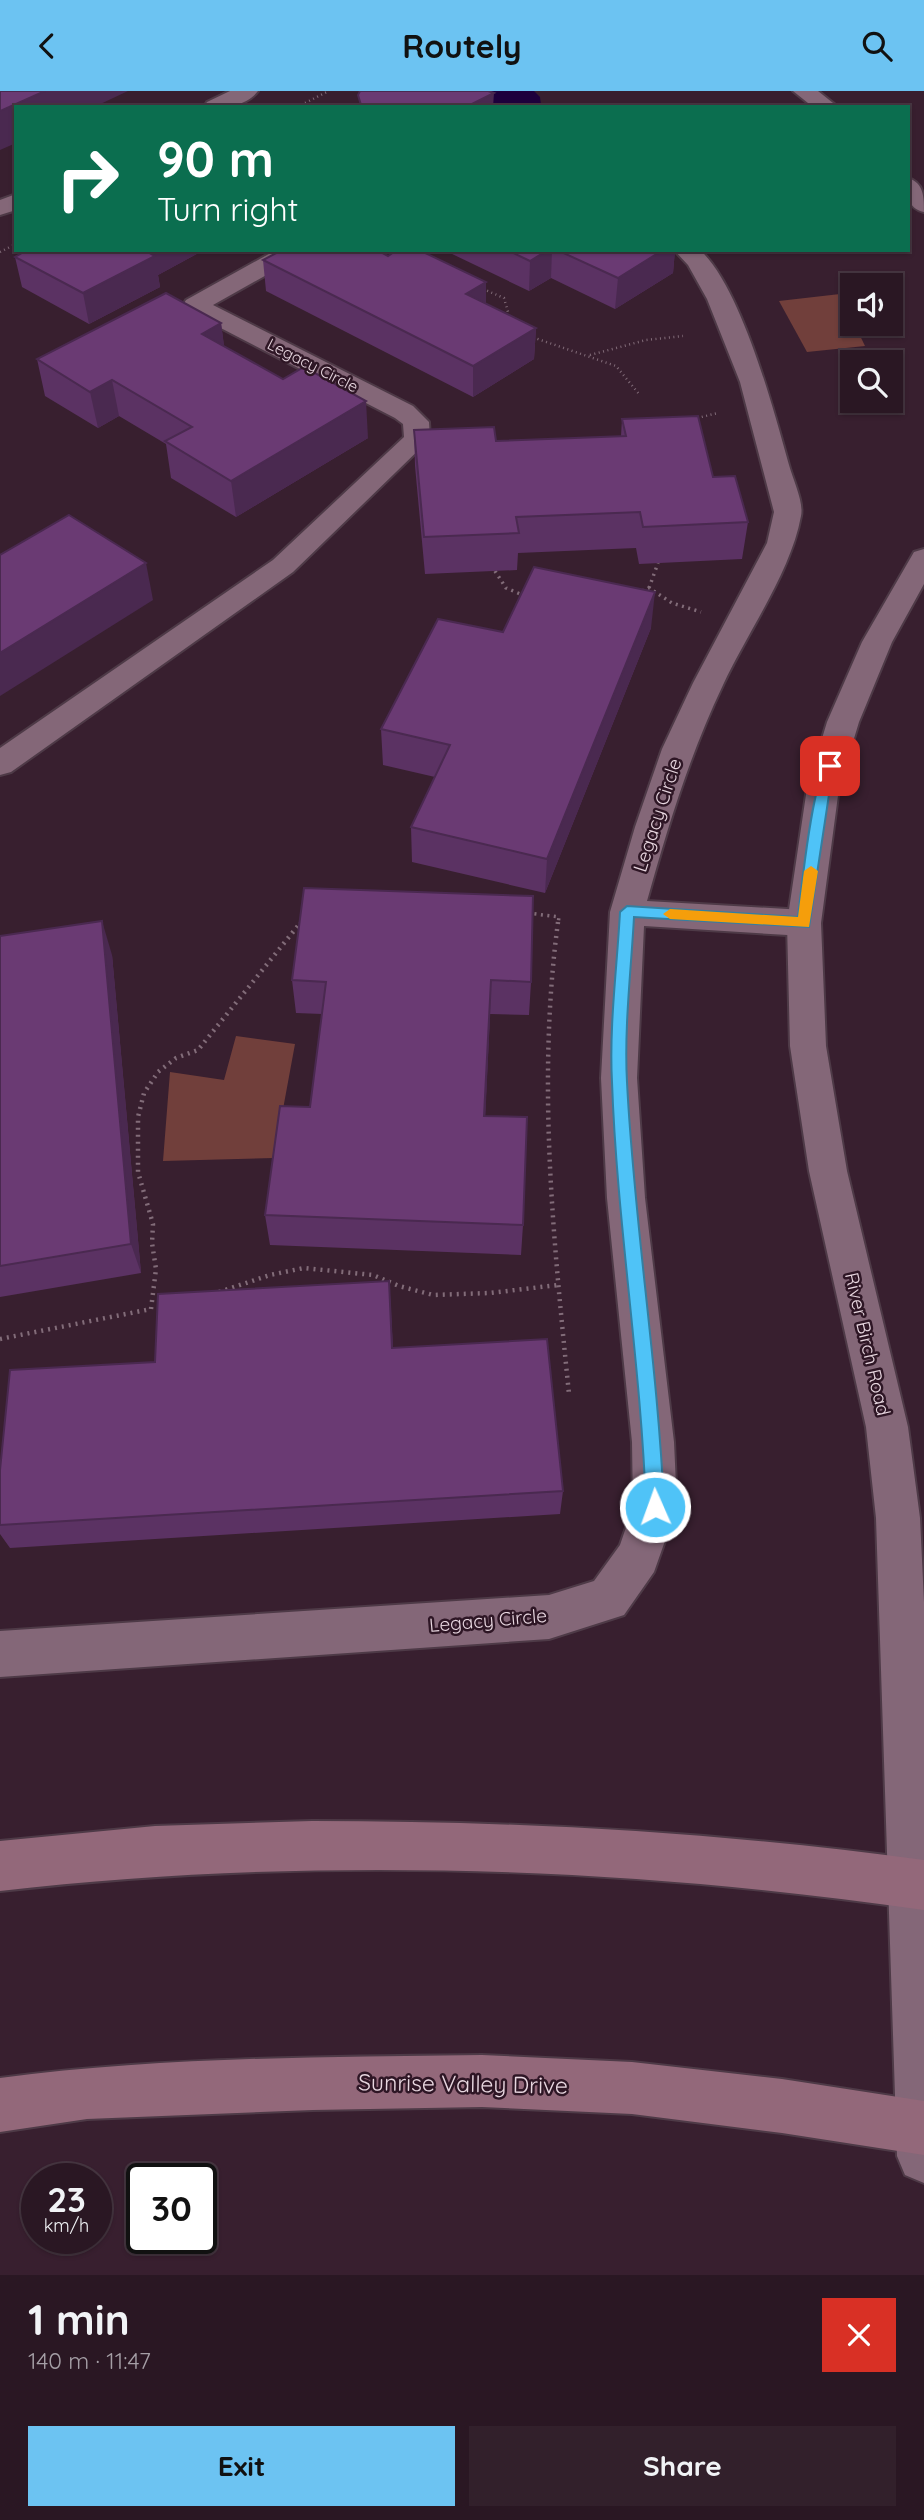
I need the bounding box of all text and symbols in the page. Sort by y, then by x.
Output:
text: Routely [402,26,522,66]
icon: back [28,27,66,65]
icon: search [858,27,896,65]
text: 90 m [157,128,274,189]
icon: right [42,133,133,224]
text: Turn right [157,189,298,229]
map controls [840,273,903,413]
button: sound [840,273,903,336]
street label: Legacy Circle [264,334,362,396]
button: search [840,350,903,413]
pin [800,736,860,796]
icon: arrive [811,747,849,785]
street label: Legacy Circle [627,755,687,875]
street label: River Birch Road [840,1270,896,1418]
position arrow [618,1470,692,1544]
street label: Legacy Circle [428,1603,548,1637]
street label: Sunrise Valley Drive [358,2067,568,2100]
speed limit sign: 30 [126,2163,217,2254]
text: 23 [47,2177,86,2221]
text: km/h [44,2214,89,2237]
text: 1 min [28,2293,130,2346]
button: close [822,2298,896,2372]
text: 140 m · 11:47 [28,2346,151,2375]
button: Exit [28,2426,455,2506]
button: Share [469,2426,896,2506]

